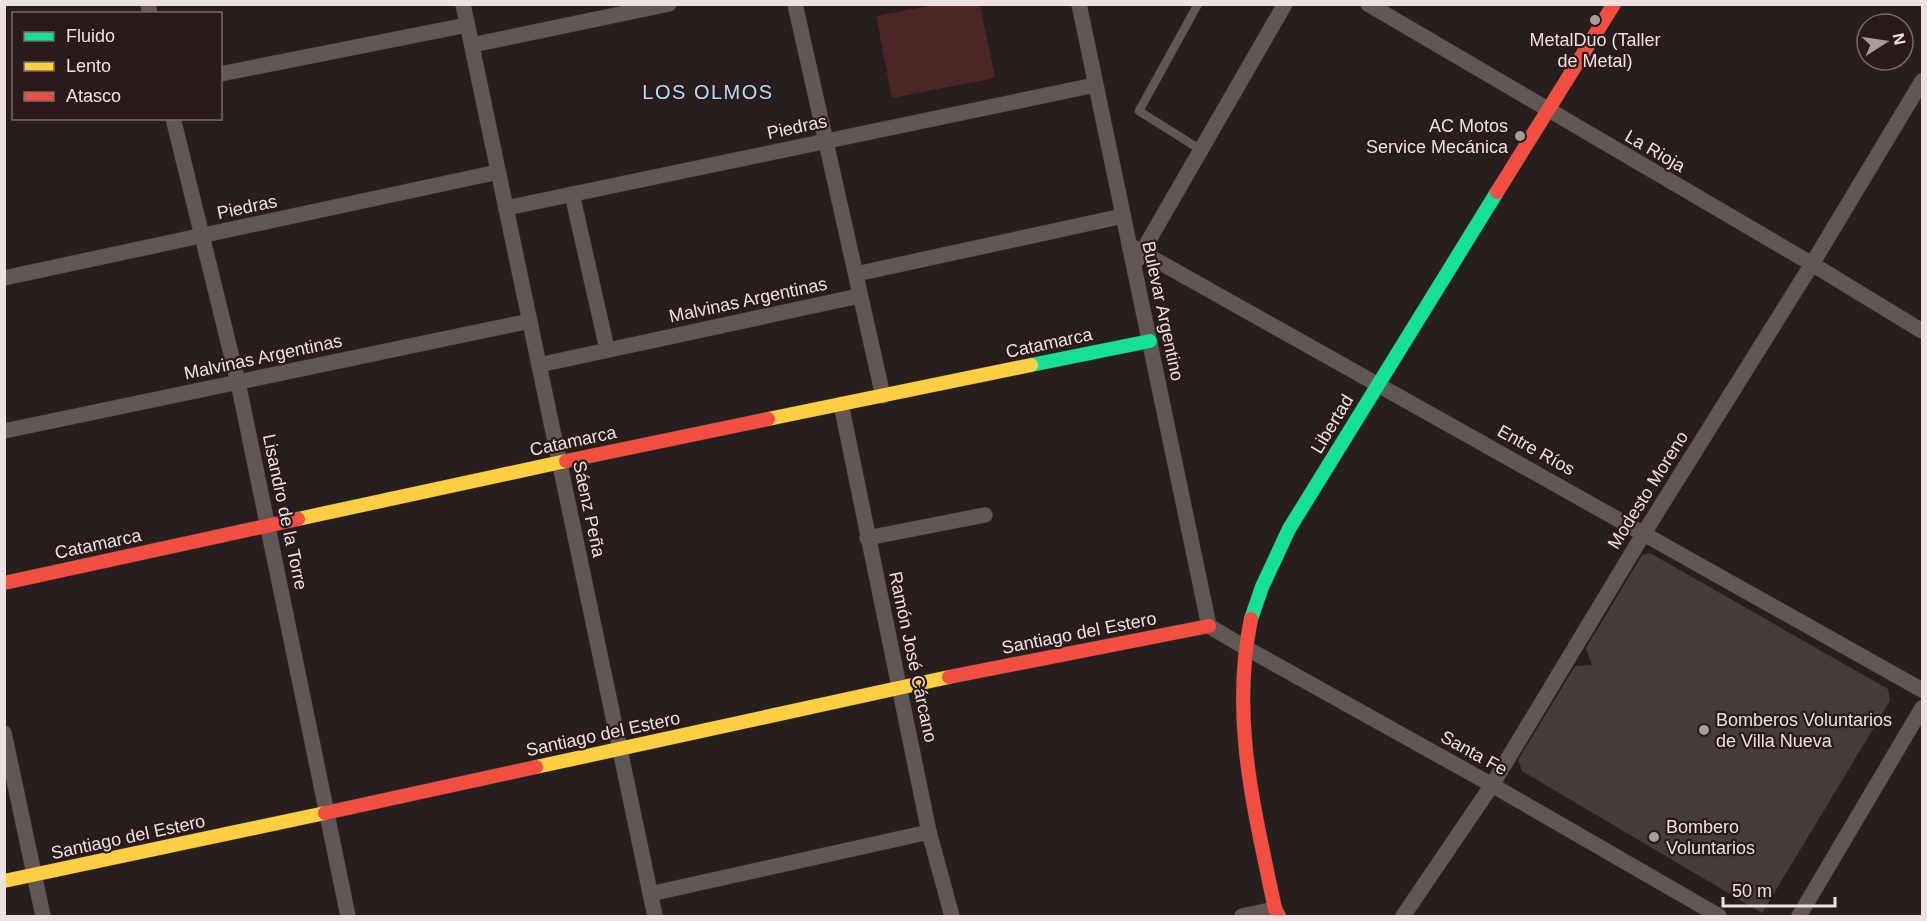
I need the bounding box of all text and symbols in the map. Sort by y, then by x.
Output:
legend [12,12,222,120]
north arrow [1855,12,1915,72]
marker: MetalDuo (Taller de Metal) [1588,13,1602,27]
text: Fluido [66,26,115,46]
place label: MetalDuo (Taller de Metal) [1529,30,1661,71]
text: N [1890,32,1909,46]
text: Lento [66,56,111,76]
district label: LOS OLMOS [642,81,774,103]
text: Atasco [66,86,121,106]
street label: Piedras [765,111,829,143]
place label: AC Motos Service Mecánica [1366,116,1509,157]
street label: La Rioja [1621,126,1689,177]
marker: AC Motos Service Mecánica [1513,129,1527,143]
street label: Piedras [215,191,279,223]
street label: Bulevar Argentino [1138,239,1188,383]
street label: Malvinas Argentinas [667,273,829,327]
street label: Catamarca [1004,324,1095,362]
street label: Malvinas Argentinas [182,330,344,384]
street label: Libertad [1307,391,1357,457]
street label: Entre Ríos [1494,421,1578,479]
street label: Catamarca [528,422,619,460]
street label: Modesto Moreno [1604,427,1692,553]
street label: Lisandro de la Torre [259,432,311,592]
street label: Sáenz Peña [569,459,609,560]
street label: Catamarca [53,525,144,563]
street label: Ramón José Cárcano [885,570,941,744]
street label: Santiago del Estero [1000,608,1158,658]
street label: Santiago del Estero [524,708,682,760]
place label: Bomberos Voluntarios de Villa Nueva [1716,710,1892,751]
marker: Bomberos Voluntarios de Villa Nueva [1697,723,1711,737]
street label: Santa Fe [1437,727,1511,779]
street label: Santiago del Estero [49,811,207,863]
place label: Bombero Voluntarios [1666,817,1755,858]
marker: Bombero Voluntarios [1647,830,1661,844]
scale bar [1723,870,1836,908]
text: 50 m [1732,881,1772,901]

